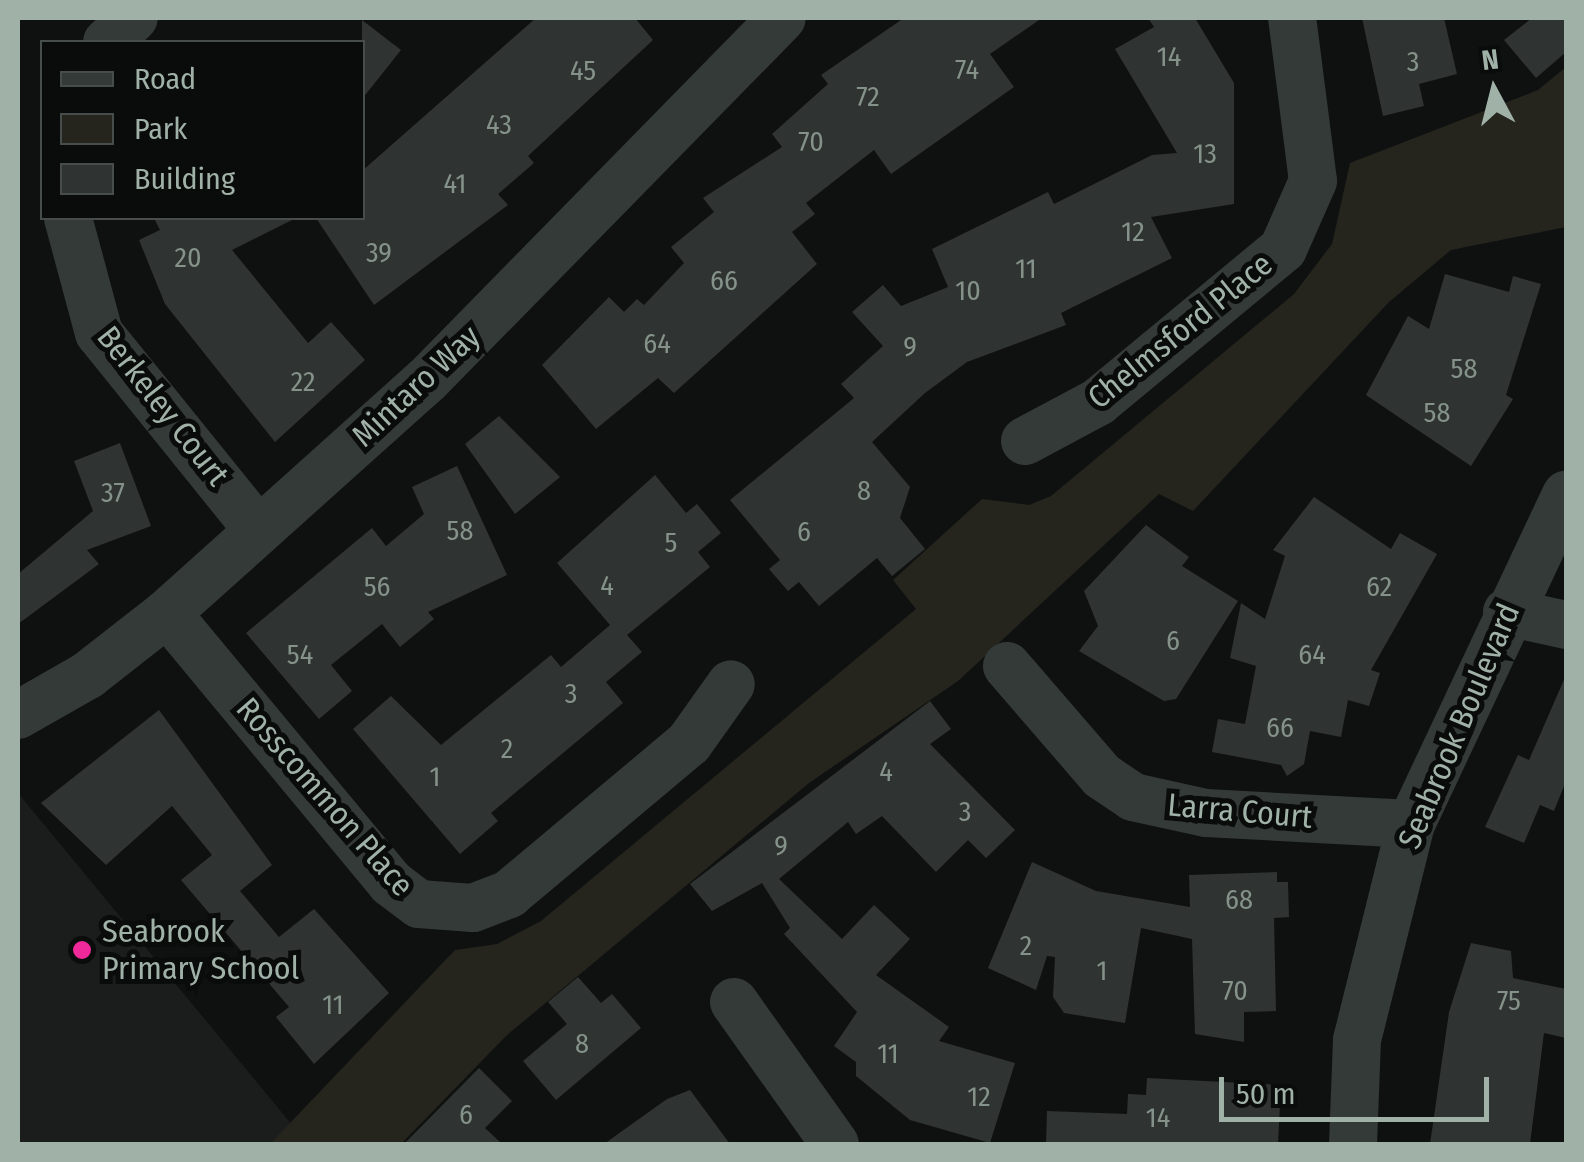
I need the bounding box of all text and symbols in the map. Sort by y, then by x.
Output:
legend [40,40,365,220]
house number: 14 [1157,40,1181,74]
north arrow [1444,40,1544,140]
text: N [1480,42,1501,77]
house number: 3 [1407,45,1419,79]
house number: 74 [955,53,979,87]
house number: 45 [570,54,596,88]
text: Road [134,61,196,97]
house number: 72 [856,80,880,114]
house number: 43 [486,108,512,142]
text: Park [134,111,187,147]
house number: 70 [798,125,824,159]
house number: 13 [1193,137,1217,171]
text: Building [134,161,235,197]
house number: 41 [444,167,466,201]
house number: 12 [1121,215,1145,249]
house number: 39 [366,236,392,270]
house number: 20 [175,241,201,275]
street label: Chelmsford Place [1080,245,1280,417]
house number: 11 [1015,252,1037,286]
house number: 66 [710,264,738,298]
house number: 10 [955,274,981,308]
street label: Mintaro Way [344,317,488,455]
street label: Berkeley Court [89,319,237,493]
house number: 64 [643,327,671,361]
house number: 9 [903,330,917,364]
house number: 58 [1451,352,1477,386]
house number: 22 [291,365,315,399]
house number: 58 [1424,396,1450,430]
house number: 8 [857,474,871,508]
house number: 37 [101,476,125,510]
house number: 58 [447,514,473,548]
house number: 6 [797,515,811,549]
house number: 5 [665,526,677,560]
house number: 4 [600,569,614,603]
house number: 56 [364,570,390,604]
house number: 62 [1366,570,1392,604]
street label: Seabrook Boulevard [1390,598,1528,854]
house number: 6 [1166,624,1180,658]
house number: 54 [287,638,313,672]
house number: 64 [1298,638,1326,672]
house number: 3 [565,677,577,711]
street label: Rosscommon Place [228,690,422,904]
house number: 66 [1266,711,1294,745]
house number: 2 [501,732,513,766]
house number: 4 [879,755,893,789]
house number: 1 [430,760,440,794]
street label: Larra Court [1166,786,1314,836]
house number: 3 [959,795,971,829]
house number: 9 [774,829,788,863]
house number: 68 [1225,883,1253,917]
place label: Seabrook Primary School [102,913,299,988]
house number: 2 [1020,929,1032,963]
marker: Seabrook Primary School [71,939,93,961]
house number: 1 [1097,954,1107,988]
house number: 70 [1222,974,1248,1008]
house number: 75 [1497,984,1521,1018]
house number: 11 [322,988,344,1022]
house number: 8 [575,1027,589,1061]
house number: 11 [877,1037,899,1071]
scale bar [1224,1057,1494,1119]
text: 50 m [1236,1076,1296,1112]
house number: 12 [967,1080,991,1114]
house number: 6 [459,1098,473,1132]
house number: 14 [1146,1101,1170,1135]

